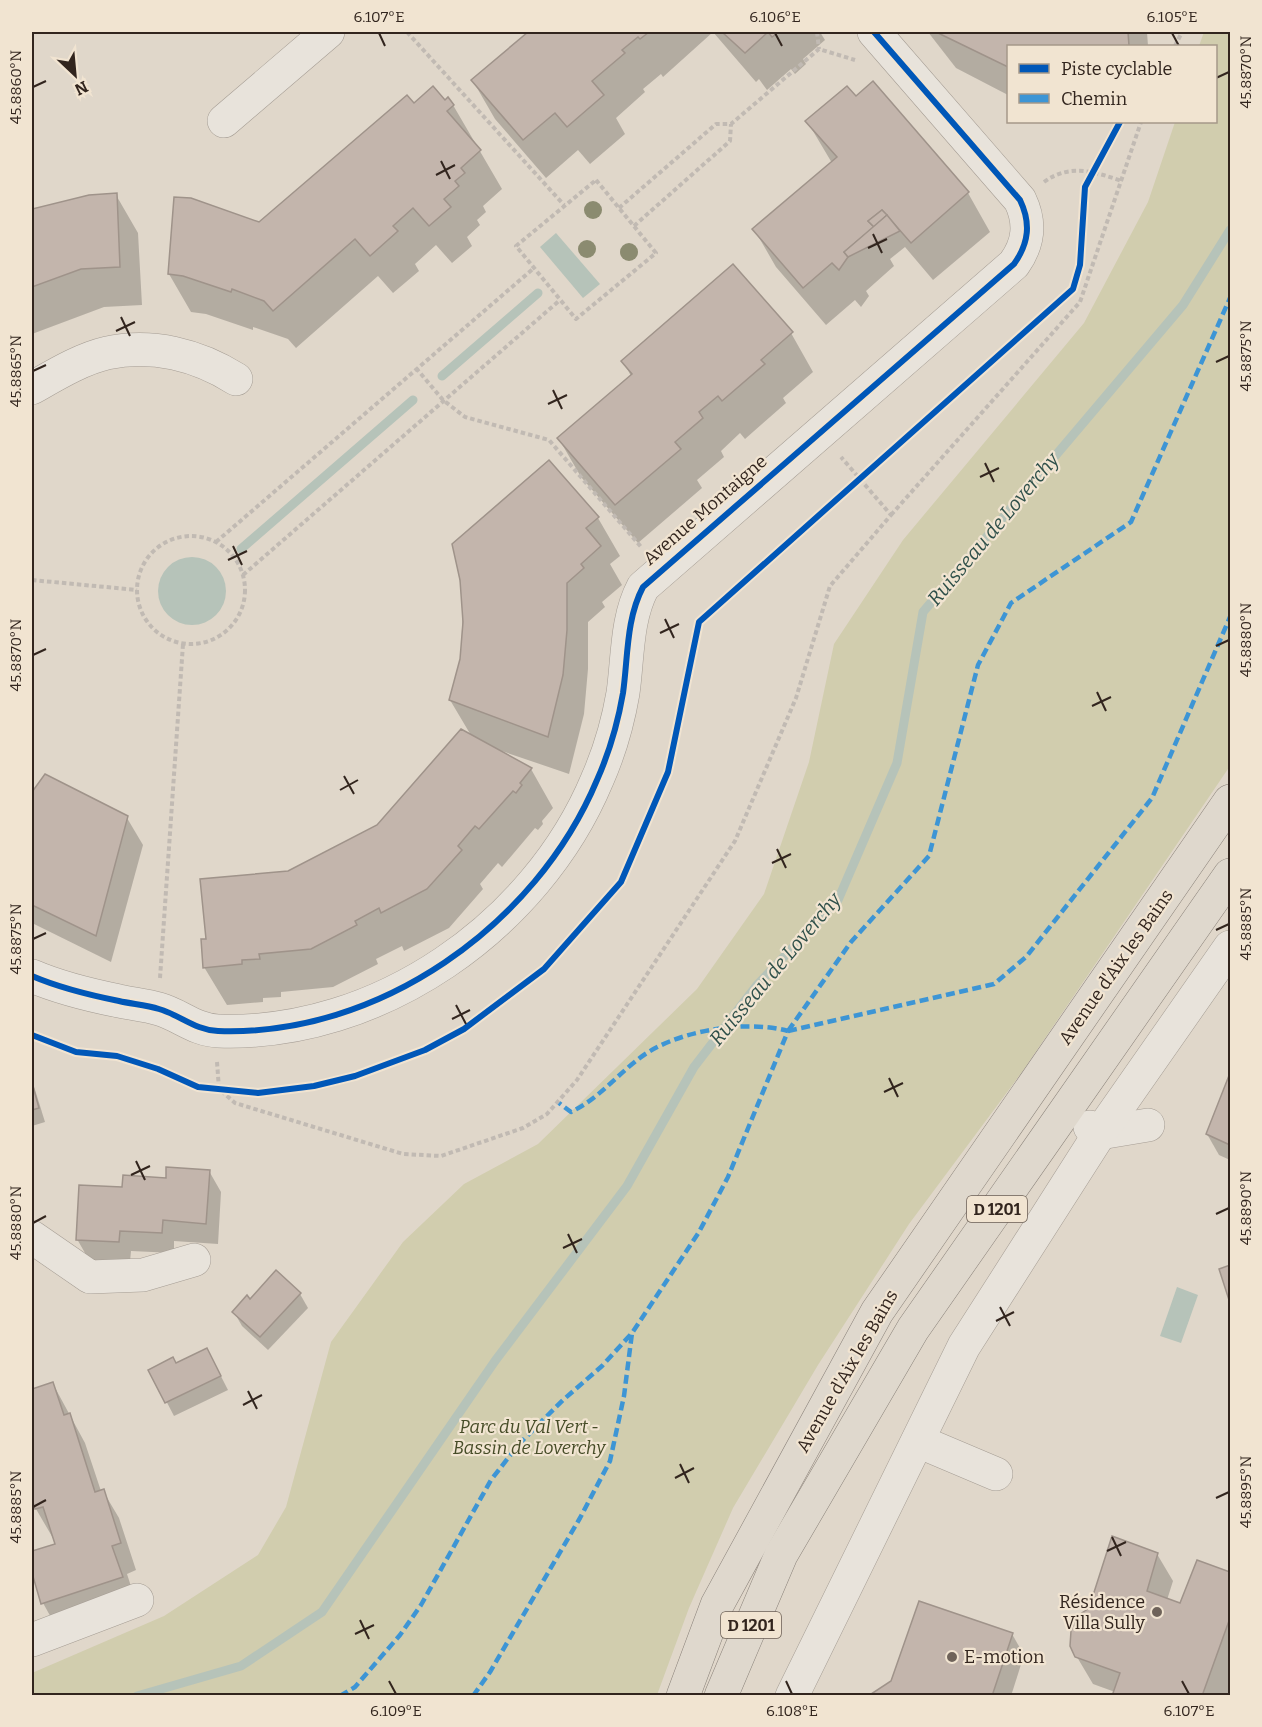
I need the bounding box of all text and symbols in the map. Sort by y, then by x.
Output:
text: 6.107°E [353,8,405,26]
text: 6.106°E [749,8,801,26]
text: 6.105°E [1147,8,1197,26]
text: 45.8870°N [1237,35,1255,108]
north arrow [45,45,105,105]
legend [1007,45,1217,123]
text: 45.8860°N [7,50,25,124]
text: Piste cyclable [1061,58,1172,80]
text: N [72,77,91,99]
text: Chemin [1061,88,1128,110]
text: 45.8875°N [1237,320,1255,392]
text: 45.8865°N [7,335,25,407]
water label: Ruisseau de Loverchy [922,446,1065,610]
street label: Avenue Montaigne [639,450,771,570]
text: 45.8880°N [1237,603,1255,677]
text: 45.8870°N [7,618,25,691]
street label: Avenue d'Aix les Bains [1054,885,1178,1049]
water label: Ruisseau de Loverchy [704,886,847,1050]
text: 45.8885°N [1237,887,1255,960]
text: 45.8875°N [7,903,25,975]
text: 45.8890°N [1237,1171,1255,1245]
text: 45.8880°N [7,1186,25,1260]
road number: D 1201 [967,1196,1027,1222]
street label: Avenue d'Aix les Bains [791,1286,903,1456]
park label: Parc du Val Vert - Bassin de Loverchy [453,1416,606,1459]
text: 45.8895°N [1237,1456,1255,1528]
text: 45.8885°N [7,1470,25,1543]
place label: Résidence Villa Sully [1059,1591,1145,1634]
marker: Résidence Villa Sully [1150,1605,1164,1619]
road number: D 1201 [721,1612,781,1638]
place label: E-motion [964,1646,1045,1668]
marker: E-motion [945,1650,959,1664]
text: 6.109°E [370,1702,422,1720]
text: 6.108°E [766,1702,818,1720]
text: 6.107°E [1163,1702,1215,1720]

